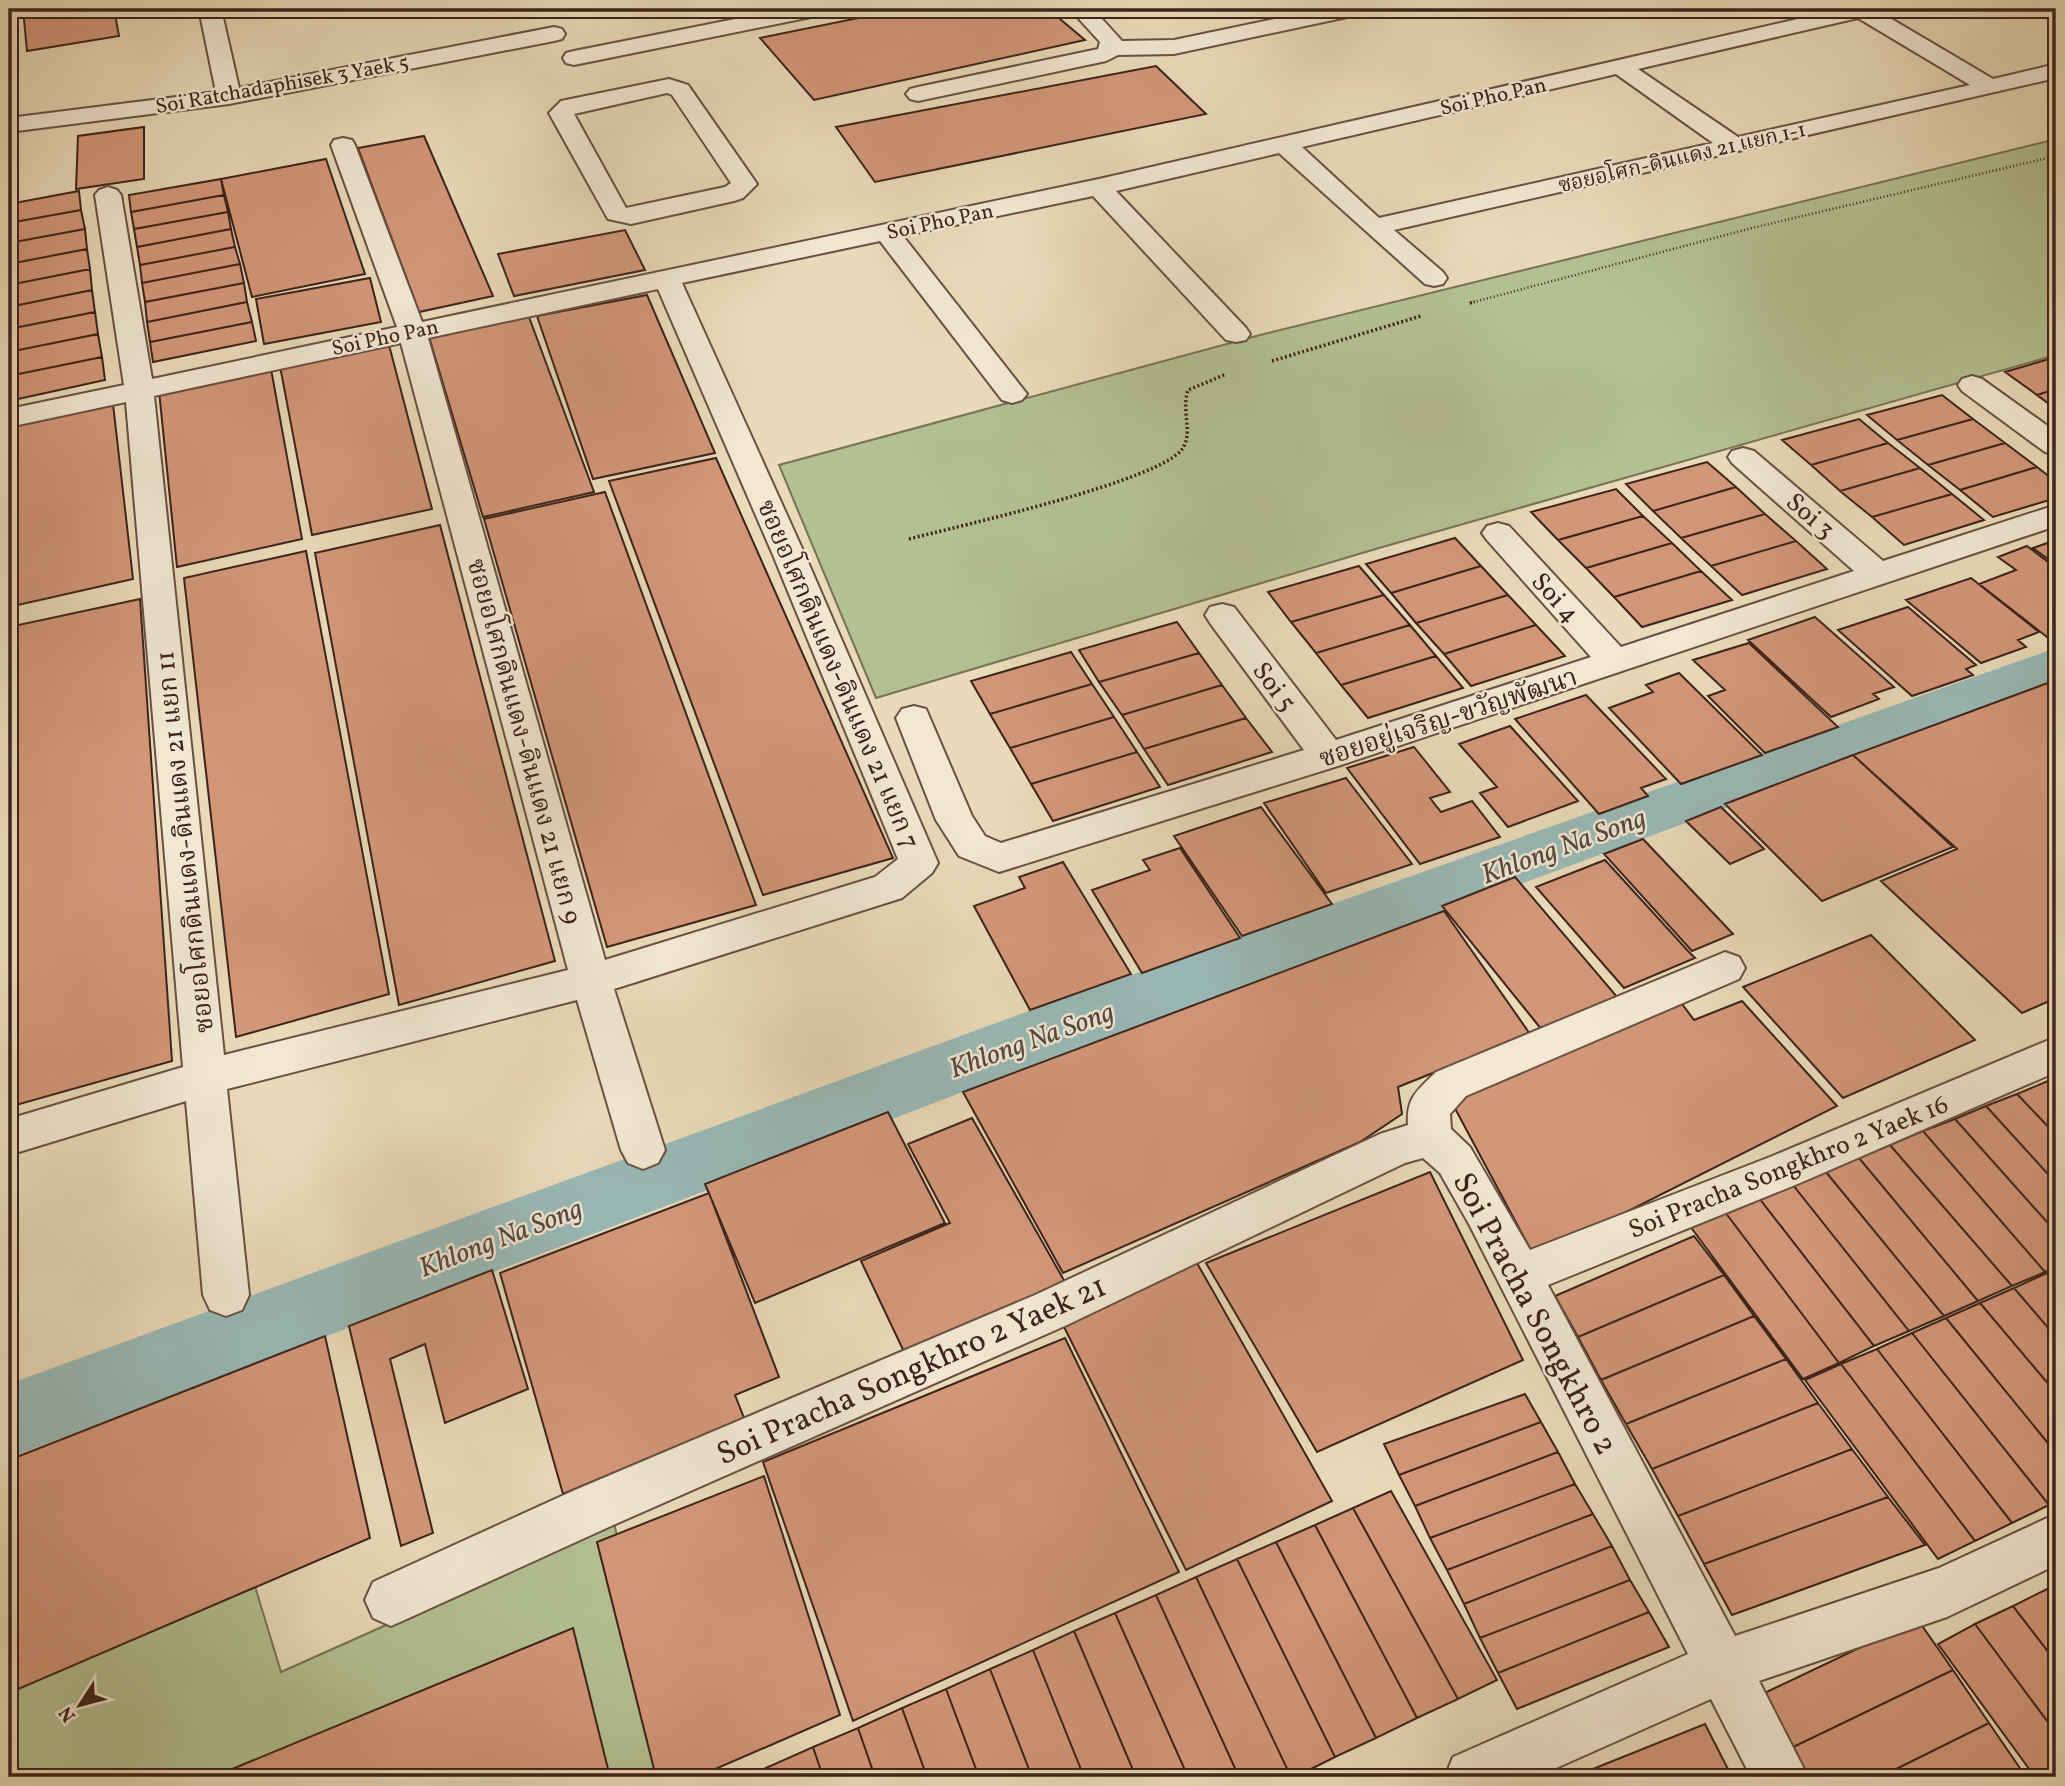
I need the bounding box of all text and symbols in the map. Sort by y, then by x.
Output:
street label: Soi Ratchadaphisek 3 Yaek 5 [153,49,411,122]
street label: Soi Pho Pan [1437,71,1549,124]
street label: ซอยอโศก-ดินแดง 21 แยก 1-1 [1555,114,1809,201]
street label: Soi Pho Pan [884,197,996,248]
street label: Soi Pho Pan [329,313,441,364]
street label: Soi 3 [1777,485,1842,548]
street label: ซอยอโศกดินแดง-ดินแดง 21 แยก 7 [747,494,929,855]
street label: ซอยอโศกดินแดง-ดินแดง 21 แยก 9 [457,554,591,928]
street label: Soi 4 [1522,565,1587,631]
street label: ซอยอโศกดินแดง-ดินแดง 21 แยก 11 [146,649,224,1035]
street label: Soi 5 [1243,655,1304,719]
street label: ซอยอยู่เจริญ-ขวัญพัฒนา [1315,660,1582,778]
water label: Khlong Na Song [1476,799,1652,895]
water label: Khlong Na Song [944,993,1120,1089]
street label: Soi Pracha Songkhro 2 Yaek 16 [1623,1087,1954,1249]
street label: Soi Pracha Songkhro 2 [1440,1165,1627,1463]
water label: Khlong Na Song [413,1190,589,1288]
street label: Soi Pracha Songkhro 2 Yaek 21 [710,1266,1114,1478]
north arrow [46,1670,116,1740]
text: N [53,1700,82,1727]

